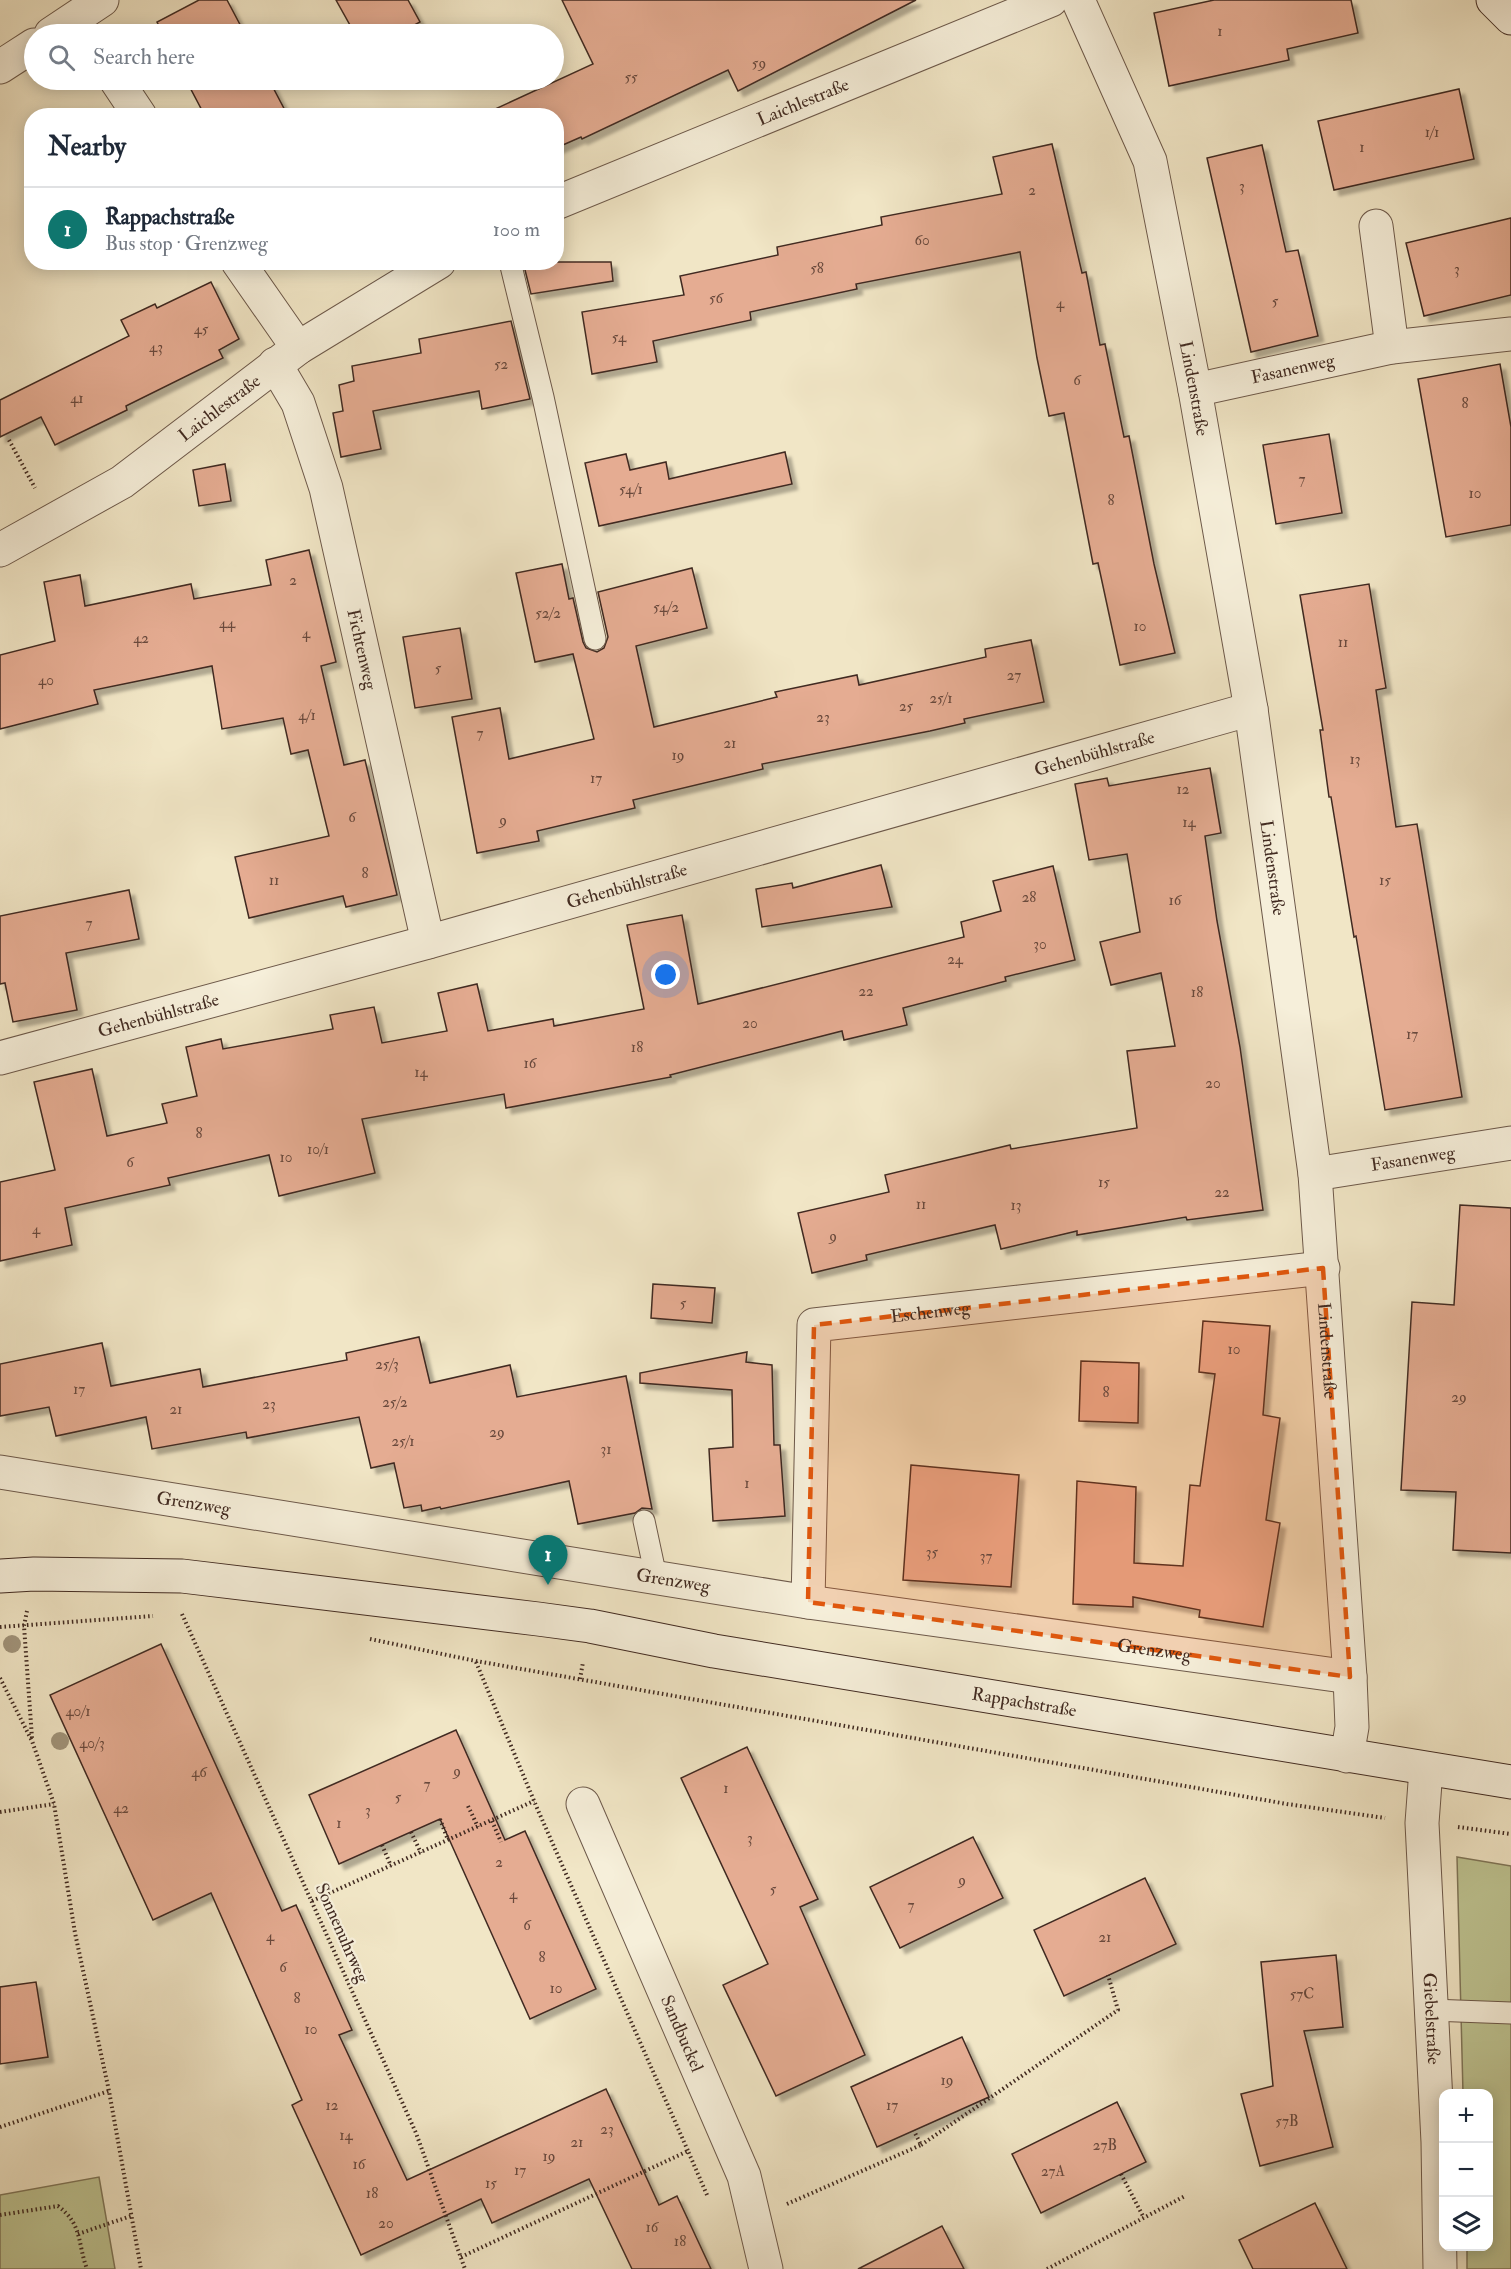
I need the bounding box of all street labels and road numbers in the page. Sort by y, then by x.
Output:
street label: Laichlestraße [754,72,853,131]
street label: Lindenstraße [1174,339,1214,438]
street label: Fasanenweg [1249,348,1338,389]
street label: Laichlestraße [174,369,265,447]
street label: Fichtenweg [342,607,383,693]
street label: Gehenbühlstraße [1031,725,1158,781]
street label: Lindenstraße [1255,819,1291,918]
street label: Gehenbühlstraße [564,858,690,914]
street label: Gehenbühlstraße [95,988,222,1042]
street label: Fasanenweg [1369,1140,1458,1177]
street label: Eschenweg [889,1296,972,1328]
street label: Lindenstraße [1312,1302,1342,1400]
street label: Grenzweg [155,1486,233,1521]
street label: Grenzweg [635,1563,713,1598]
street label: Grenzweg [1116,1633,1194,1667]
street label: Rappachstraße [970,1682,1079,1722]
street label: Sonnenuhrweg [310,1880,375,1987]
street label: Giebelstraße [1418,1972,1446,2065]
street label: Sandbuckel [656,1992,709,2076]

